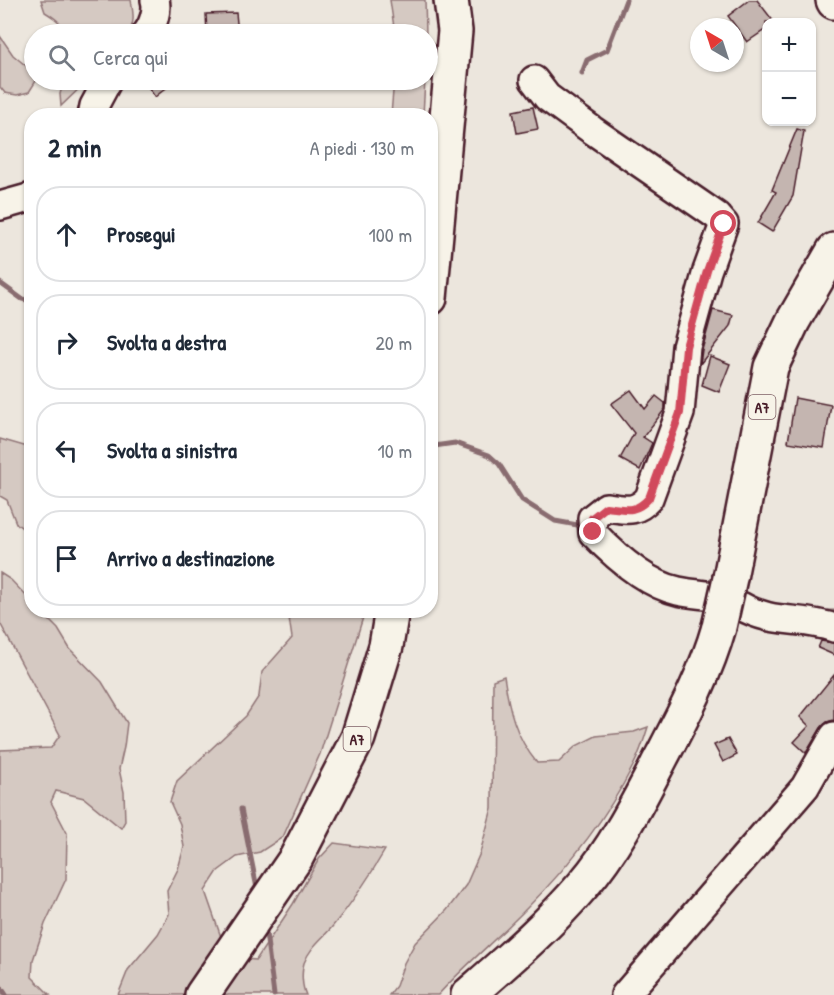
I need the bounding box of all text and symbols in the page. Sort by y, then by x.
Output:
north arrow [690,18,744,72]
map controls [762,18,816,126]
button: + [762,18,816,72]
search box [24,24,438,90]
icon: search [45,41,78,74]
text: Cerca qui [93,42,168,72]
button: − [762,72,816,126]
text: 2 min [48,130,101,165]
text: A piedi · 130 m [310,134,414,161]
route start [710,210,736,236]
icon: ahead [50,218,83,251]
text: Prosegui [107,219,176,249]
text: 100 m [369,221,412,248]
icon: right [50,326,83,359]
text: Svolta a destra [107,327,226,357]
text: 20 m [375,329,412,356]
road number: A7 [748,395,776,419]
icon: left [50,434,83,467]
text: Svolta a sinistra [107,435,237,465]
text: 10 m [378,437,412,464]
route end [579,518,605,544]
icon: arrive [50,542,83,575]
text: Arrivo a destinazione [107,543,275,573]
road number: A7 [344,727,370,751]

